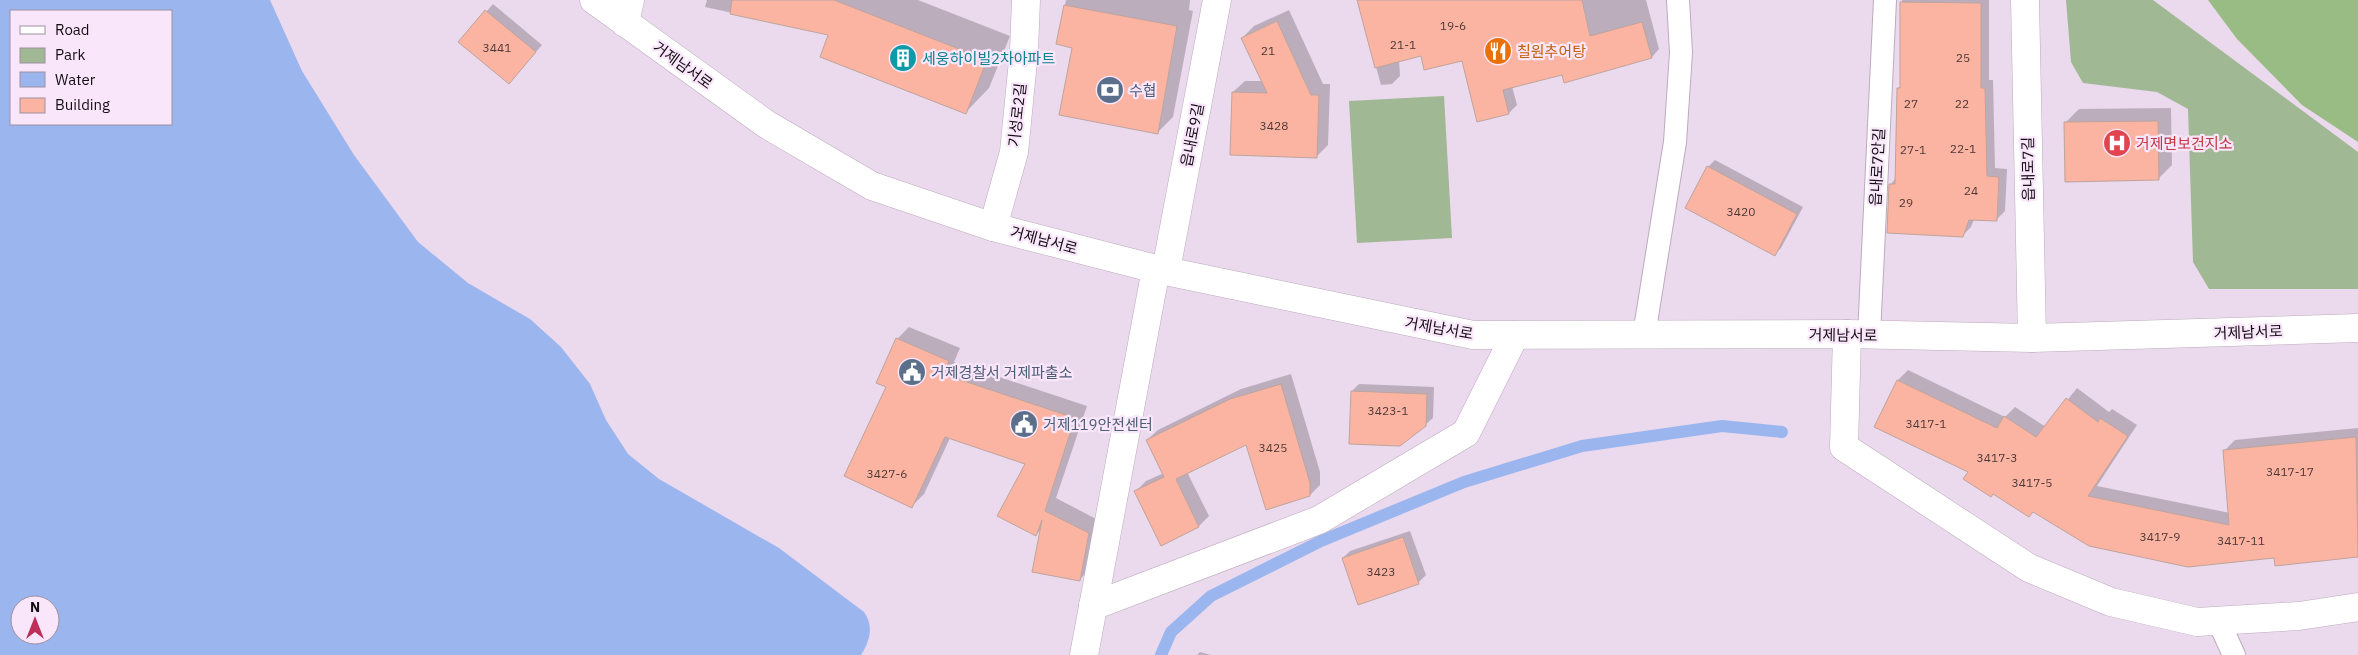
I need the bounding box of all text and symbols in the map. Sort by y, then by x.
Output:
legend [10,10,172,125]
house number: 19-6 [1440,18,1466,33]
text: Road [55,20,90,39]
restaurant icon: 칠원추어탕 [1483,36,1513,66]
street label: 거제남서로 [649,37,717,93]
house number: 21-1 [1390,37,1416,52]
house number: 3441 [483,40,511,55]
place label: 칠원추어탕 [1517,42,1586,61]
building icon: 세웅하이빌2차아파트 [888,43,918,73]
house number: 21 [1261,43,1275,58]
text: Park [55,45,85,64]
place label: 세웅하이빌2차아파트 [922,49,1055,68]
house number: 25 [1956,50,1970,65]
text: Water [55,70,96,89]
bank icon: 수협 [1095,75,1125,105]
place label: 수협 [1129,81,1157,100]
street label: 기성로2길 [1004,82,1030,148]
text: Building [55,95,110,114]
house number: 27 [1904,96,1918,111]
house number: 22 [1955,96,1969,111]
street label: 읍내로9길 [1177,102,1207,168]
house number: 3428 [1260,118,1288,133]
street label: 읍내로7안길 [1865,128,1889,206]
hospital icon: 거제면보건지소 [2102,128,2132,158]
place label: 거제면보건지소 [2136,134,2233,153]
street label: 읍내로7길 [2018,137,2038,201]
house number: 22-1 [1950,141,1976,156]
house number: 27-1 [1900,142,1926,157]
house number: 24 [1964,183,1978,198]
house number: 29 [1899,195,1913,210]
house number: 3420 [1727,204,1755,219]
street label: 거제남서로 [1008,222,1080,258]
street label: 거제남서로 [1403,313,1475,343]
street label: 거제남서로 [2213,321,2283,343]
street label: 거제남서로 [1808,325,1878,345]
public building icon: 거제경찰서 거제파출소 [897,357,927,387]
place label: 거제경찰서 거제파출소 [931,363,1073,382]
house number: 3423-1 [1368,403,1408,418]
public building icon: 거제119안전센터 [1009,409,1039,439]
place label: 거제119안전센터 [1043,415,1153,434]
house number: 3417-1 [1906,416,1946,431]
house number: 3425 [1259,440,1287,455]
house number: 3417-3 [1977,450,2017,465]
house number: 3417-17 [2266,464,2314,479]
house number: 3427-6 [867,466,907,481]
house number: 3417-5 [2012,475,2052,490]
house number: 3417-9 [2140,529,2180,544]
house number: 3417-11 [2217,533,2265,548]
house number: 3423 [1367,564,1395,579]
north arrow [10,595,60,645]
text: N [30,598,40,616]

